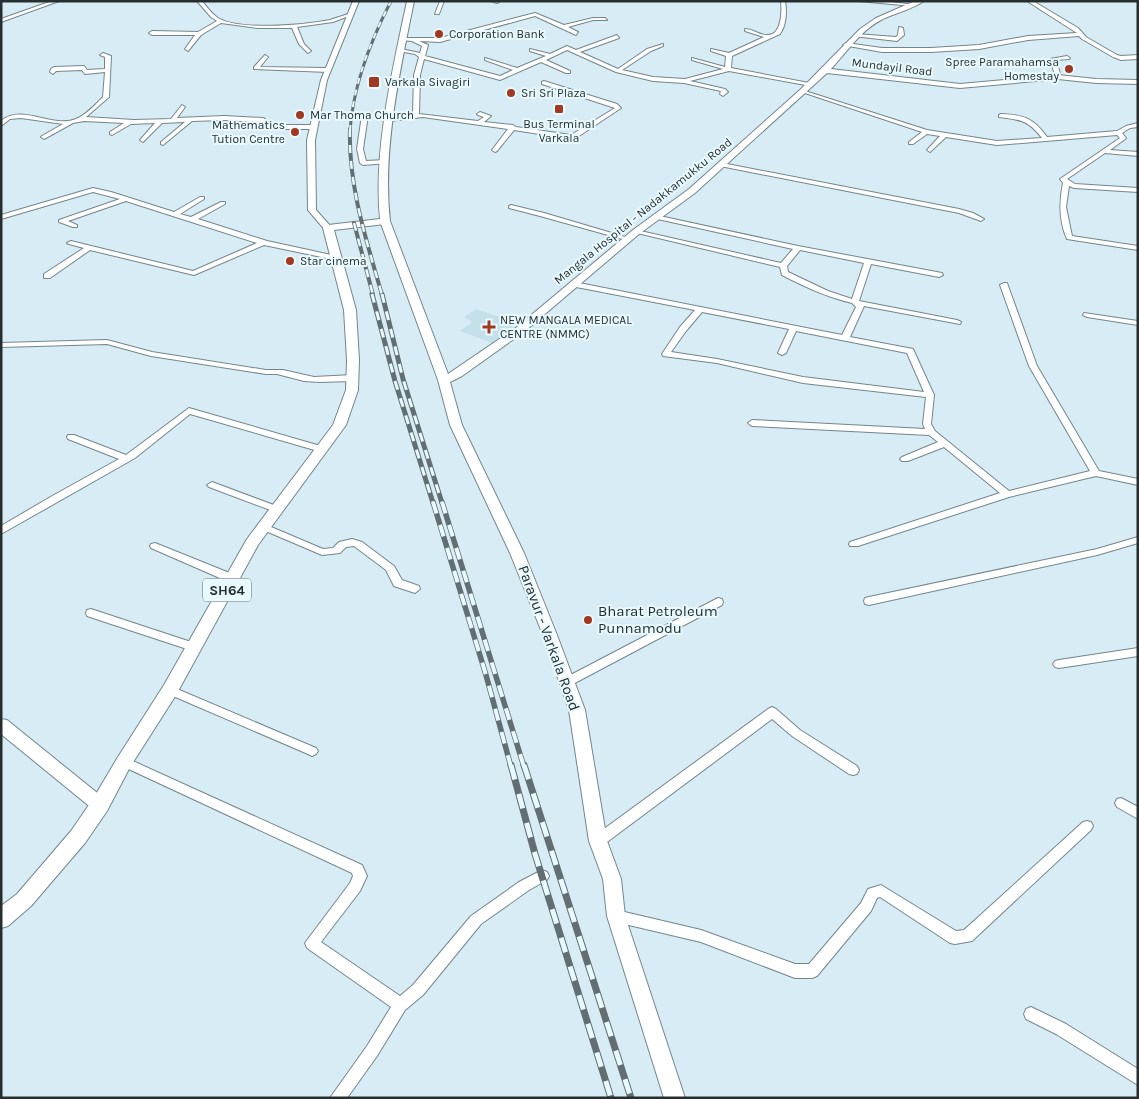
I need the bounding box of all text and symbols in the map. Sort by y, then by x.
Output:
place label: Corporation Bank [449,27,545,41]
marker: Corporation Bank [433,28,445,40]
street label: Mundayil Road [851,55,933,79]
place label: Spree Paramahamsa Homestay [945,55,1059,83]
marker: Spree Paramahamsa Homestay [1063,63,1075,75]
marker: Varkala Sivagiri [367,75,381,89]
place label: Varkala Sivagiri [385,75,470,89]
place label: Sri Sri Plaza [521,86,586,100]
marker: Sri Sri Plaza [505,87,517,99]
marker: Bus Terminal Varkala [553,103,565,115]
place label: Mar Thoma Church [310,108,414,122]
marker: Mar Thoma Church [294,109,306,121]
place label: Bus Terminal Varkala [523,117,595,145]
place label: Mathematics Tution Centre [212,118,285,146]
marker: Mathematics Tution Centre [289,126,301,138]
street label: Mangala Hospital - Nadakkamukku Road [551,135,735,287]
place label: Star cinema [300,254,367,268]
marker: Star cinema [284,255,296,267]
place label: NEW MANGALA MEDICAL CENTRE (NMMC) [500,313,632,341]
marker: NEW MANGALA MEDICAL CENTRE (NMMC) [482,320,496,334]
street label: Paravur - Varkala Road [514,563,584,713]
road number: SH64 [203,578,251,602]
place label: Bharat Petroleum Punnamodu [598,602,718,637]
marker: Bharat Petroleum Punnamodu [582,614,594,626]

